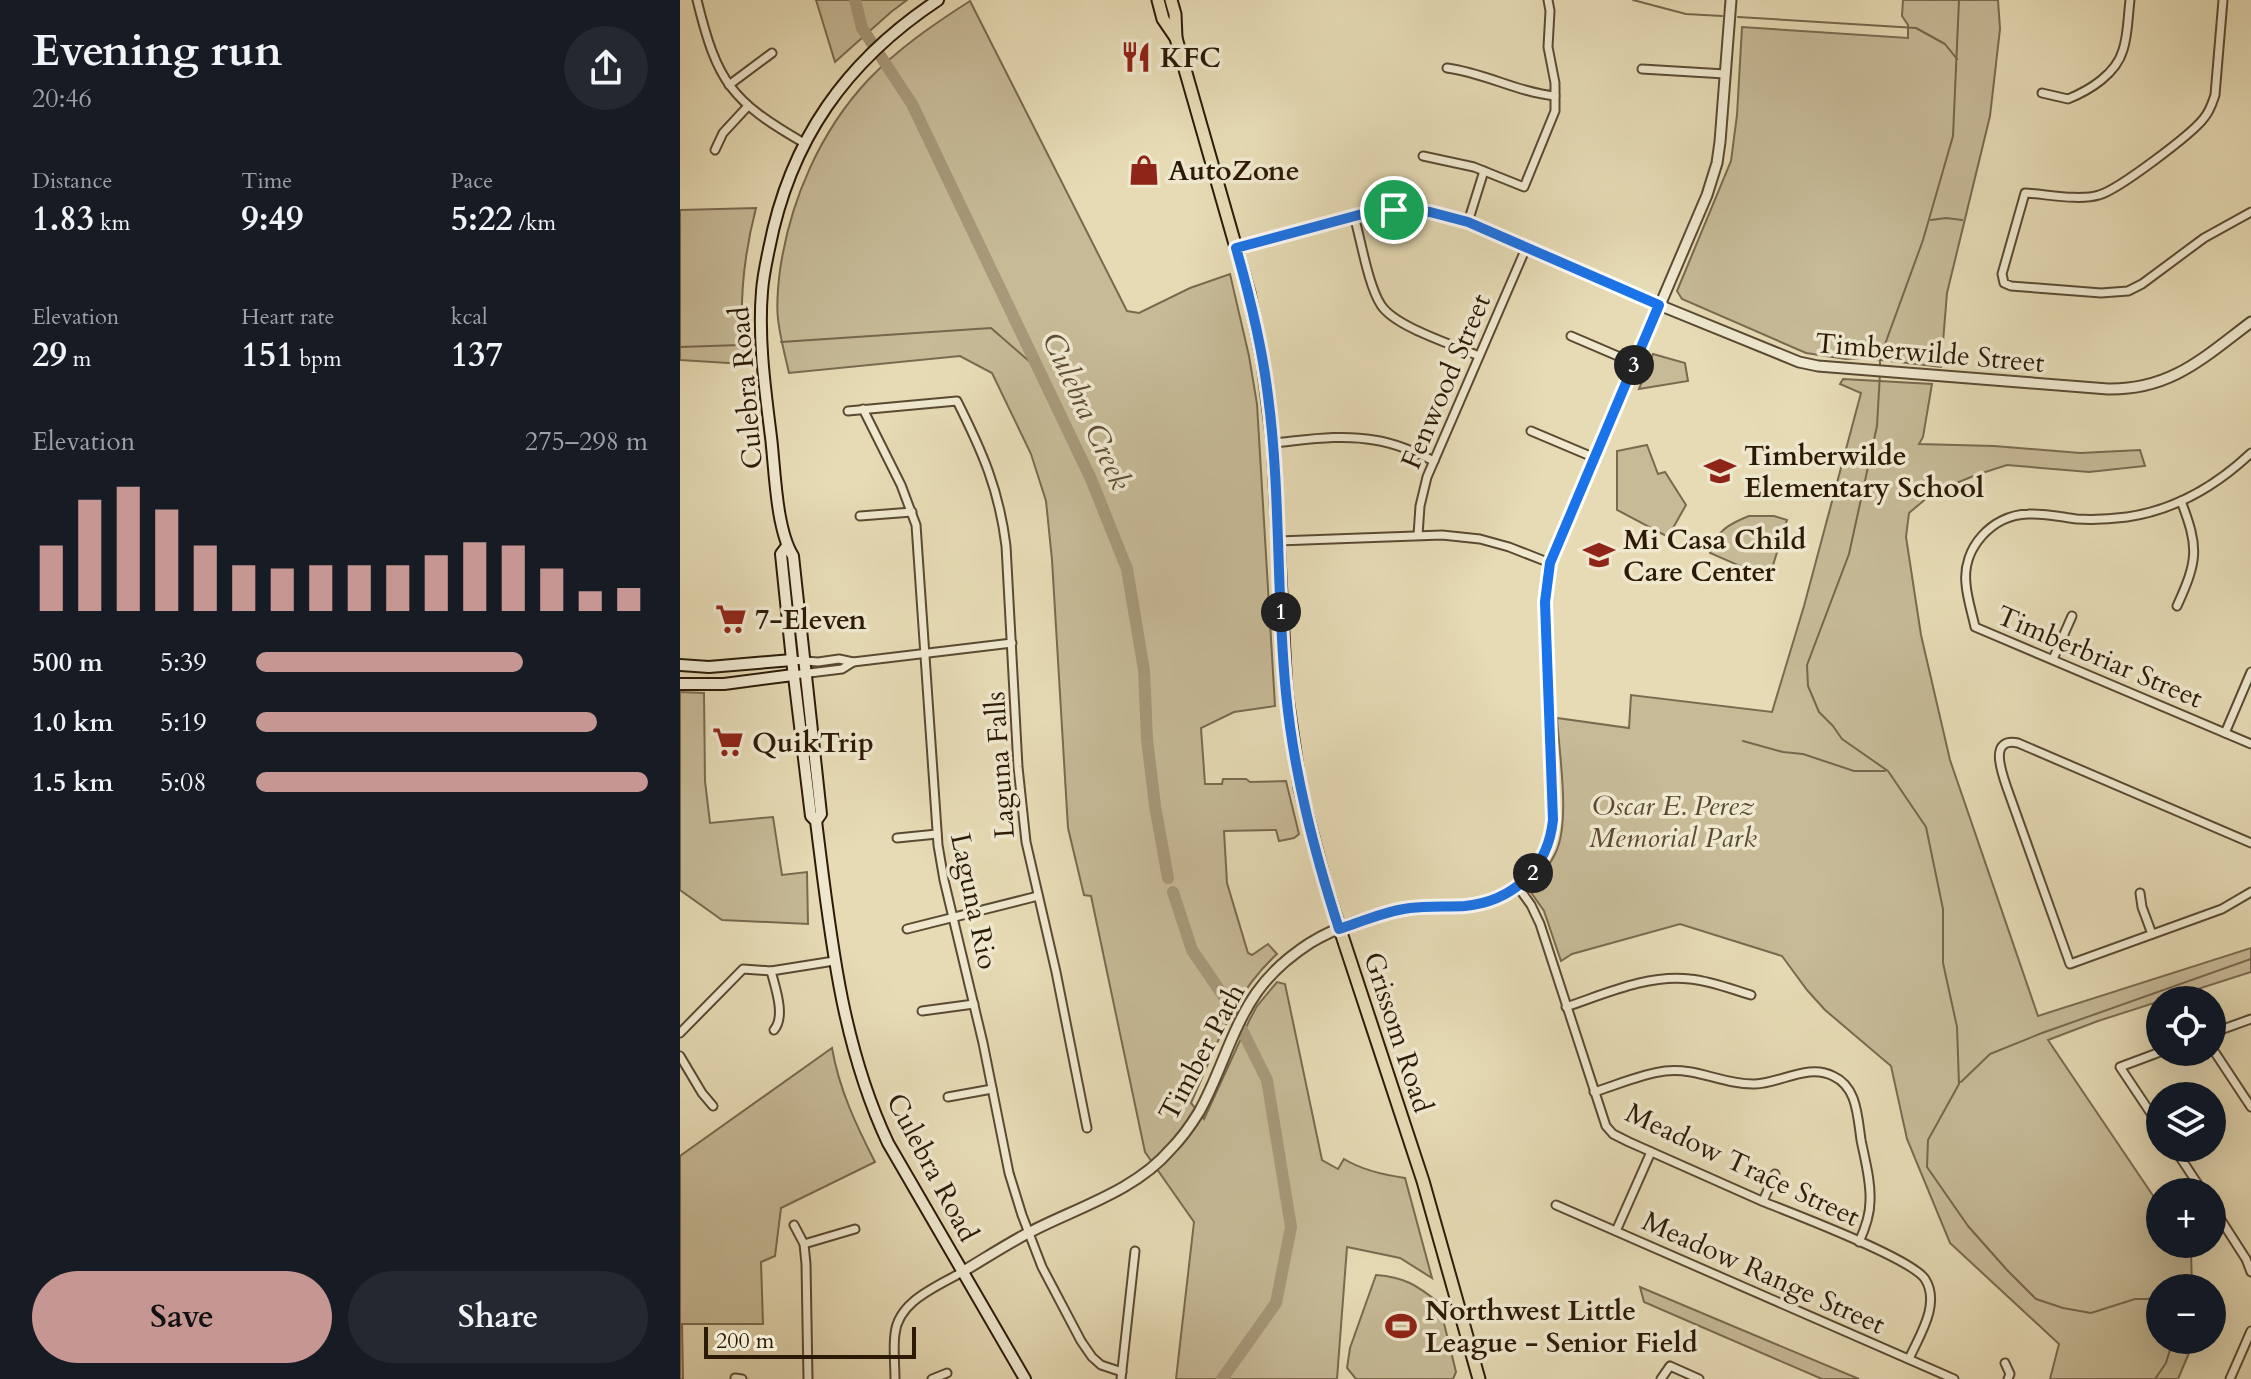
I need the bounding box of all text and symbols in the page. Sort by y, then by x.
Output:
text: Evening run [32,21,282,81]
button: share [564,26,648,110]
place label: KFC [1160,39,1221,77]
restaurant icon: KFC [1119,40,1153,74]
text: 20:46 [32,81,92,116]
place label: AutoZone [1168,152,1300,190]
shop icon: AutoZone [1127,153,1161,187]
text: Distance [32,166,112,196]
text: Time [241,166,292,196]
text: Pace [451,166,493,196]
pin [1360,176,1428,244]
icon: arrive [1372,188,1416,232]
text: 1.83 [32,196,94,242]
text: 9:49 [241,196,303,242]
text: 5:22 [451,196,513,242]
text: km [94,208,130,238]
text: /km [513,208,556,238]
street label: Fenwood Street [1392,288,1500,475]
text: Elevation [32,302,119,332]
text: Heart rate [241,302,335,332]
text: kcal [451,302,488,332]
street label: Culebra Road [720,305,772,471]
street label: Timberwilde Street [1814,324,2046,382]
water label: Culebra Creek [1032,326,1141,497]
text: 29 [32,332,67,378]
text: 151 [241,332,294,378]
text: 137 [451,332,503,378]
text: m [67,344,91,374]
text: bpm [294,344,342,374]
pin: 3 [1614,345,1654,385]
text: 3 [1628,350,1640,380]
text: Elevation [32,424,135,459]
text: 275–298 m [525,424,648,459]
place label: Timberwilde Elementary School [1744,437,1984,507]
school or university icon: Timberwilde Elementary School [1703,454,1737,488]
place label: Mi Casa Child Care Center [1623,521,1806,591]
school or university icon: Mi Casa Child Care Center [1582,538,1616,572]
pin: 1 [1261,592,1301,632]
street label: Timberbriar Street [1991,596,2209,718]
text: 1 [1275,597,1287,627]
place label: 7-Eleven [755,601,866,639]
supermarket icon: 7-Eleven [714,602,748,636]
text: 500 m [32,645,103,680]
text: 5:39 [160,645,207,680]
street label: Laguna Falls [976,690,1024,840]
text: 1.0 km [32,705,113,740]
text: 5:19 [160,705,207,740]
place label: QuikTrip [752,724,874,762]
supermarket icon: QuikTrip [711,725,745,759]
text: 1.5 km [32,765,113,800]
text: 5:08 [160,765,207,800]
park label: Oscar E. Perez Memorial Park [1589,787,1757,857]
street label: Laguna Rio [941,830,1007,973]
pin: 2 [1513,853,1553,893]
text: 2 [1527,858,1539,888]
street label: Grissom Road [1354,947,1442,1118]
street label: Timber Path [1150,977,1254,1128]
map controls [2146,986,2226,1354]
button: locate [2146,986,2226,1066]
button: layers [2146,1082,2226,1162]
street label: Culebra Road [877,1087,987,1248]
street label: Meadow Trace Street [1619,1094,1866,1236]
button: + [2146,1178,2226,1258]
street label: Meadow Range Street [1636,1202,1891,1344]
button: Save [32,1271,332,1363]
button: Share [348,1271,648,1363]
button: − [2146,1274,2226,1354]
place label: Northwest Little League - Senior Field [1425,1292,1698,1362]
sports icon: Northwest Little League - Senior Field [1384,1309,1418,1343]
scale bar [704,1323,916,1359]
text: 200 m [716,1326,774,1356]

